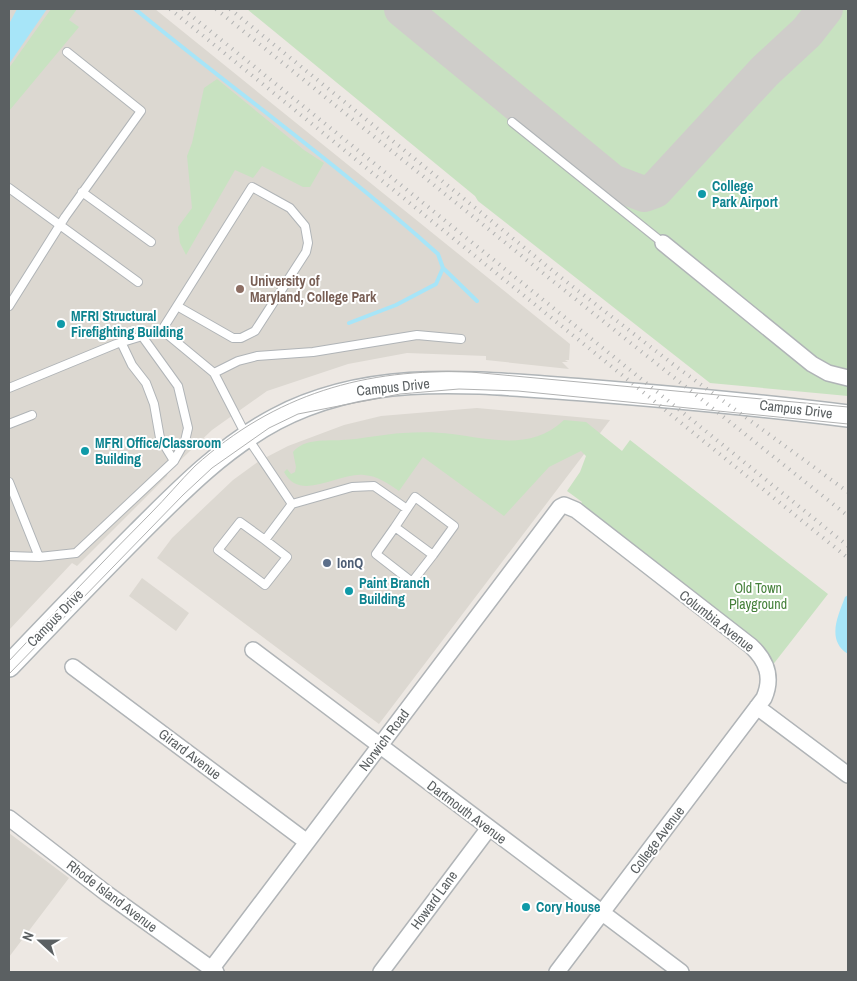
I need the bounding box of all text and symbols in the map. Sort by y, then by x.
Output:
place label: College Park Airport [712,177,778,211]
marker: College Park Airport [696,188,708,200]
place label: University of Maryland, College Park [250,272,377,306]
marker: University of Maryland, College Park [234,283,246,295]
place label: MFRI Structural Firefighting Building [71,307,183,341]
marker: MFRI Structural Firefighting Building [55,318,67,330]
street label: Campus Drive [356,374,430,400]
street label: Campus Drive [758,396,834,422]
place label: MFRI Office/Classroom Building [95,434,221,468]
marker: MFRI Office/Classroom Building [79,445,91,457]
place label: IonQ [337,554,363,572]
marker: IonQ [321,557,333,569]
place label: Paint Branch Building [359,574,430,608]
park label: Old Town Playground [729,579,787,613]
street label: Campus Drive [23,585,87,651]
marker: Paint Branch Building [343,585,355,597]
street label: Columbia Avenue [676,586,758,656]
street label: Norwich Road [355,706,413,774]
street label: Girard Avenue [155,725,225,783]
street label: Dartmouth Avenue [424,776,510,848]
street label: College Avenue [626,803,688,877]
street label: Rhode Island Avenue [63,856,161,936]
street label: Howard Lane [407,867,461,933]
place label: Cory House [536,898,600,916]
marker: Cory House [520,901,532,913]
north arrow [15,916,65,966]
text: N [18,929,38,943]

